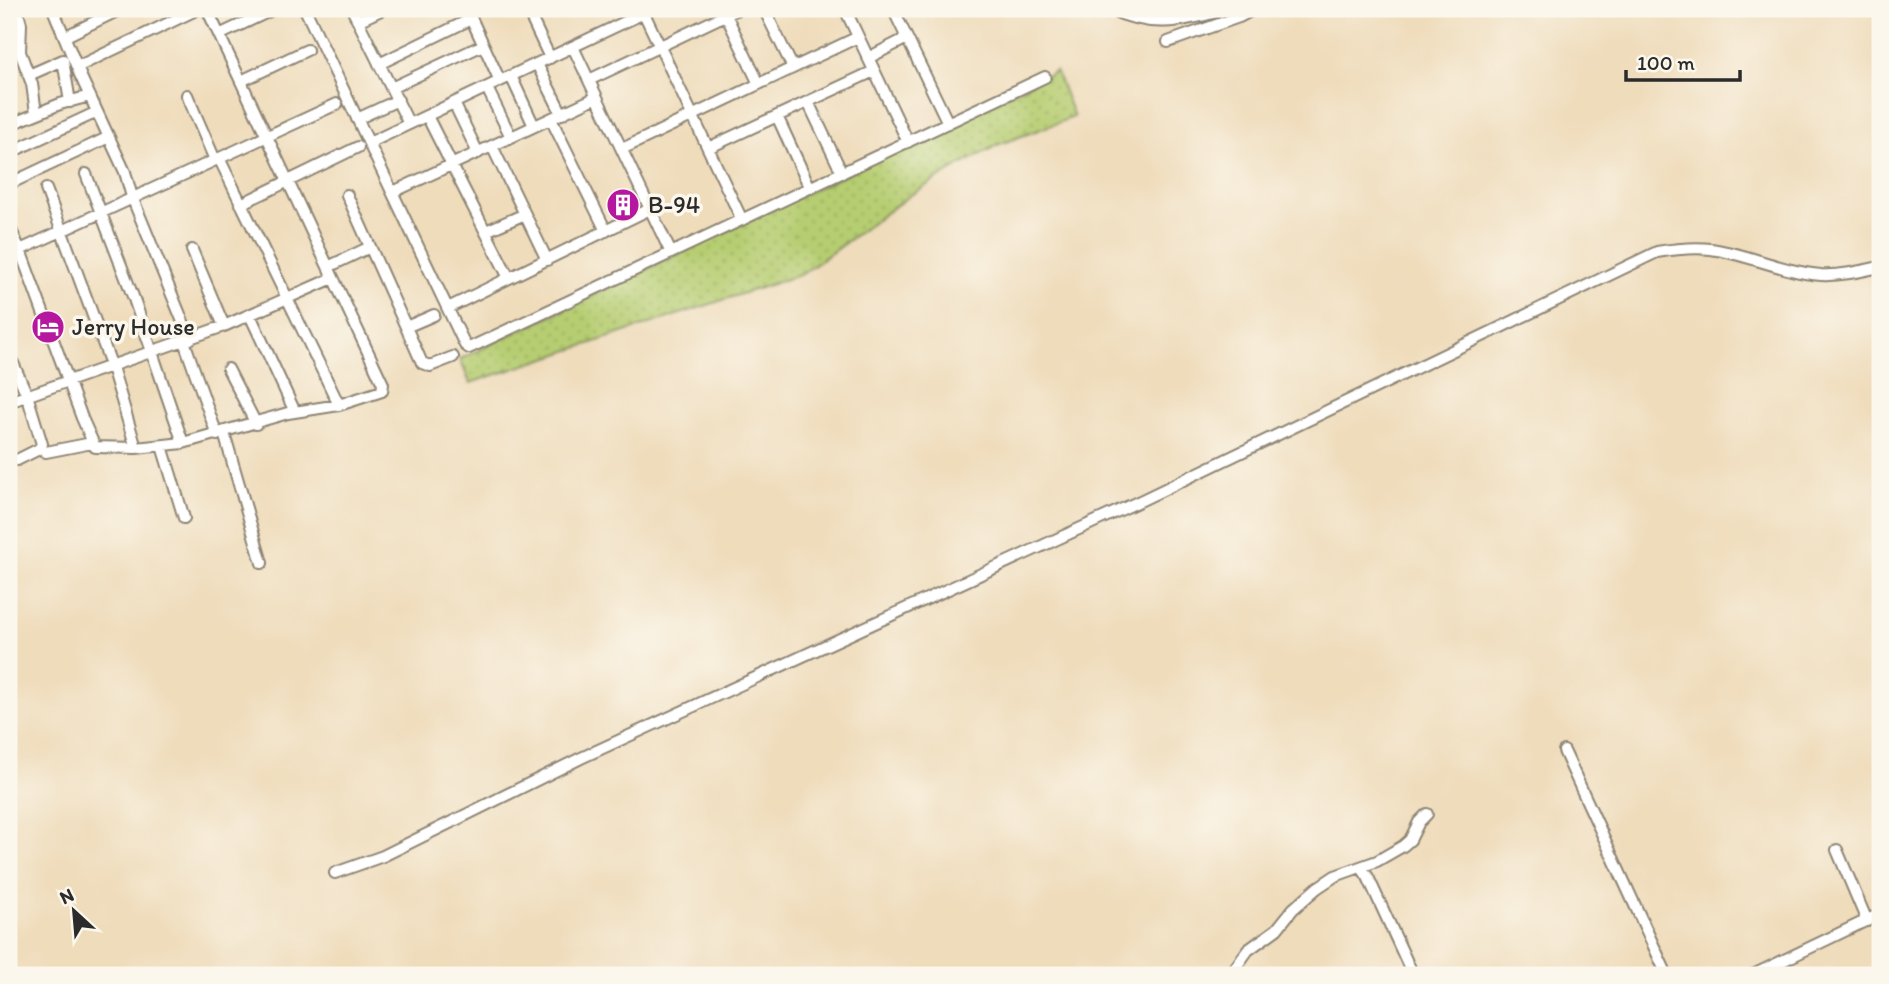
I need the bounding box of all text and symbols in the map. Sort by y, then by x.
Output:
scale bar [1626,38,1740,82]
text: 100 m [1637,50,1695,75]
building icon: B-94 [604,186,642,224]
place label: B-94 [648,190,700,219]
hotel icon: Jerry House [29,308,67,346]
place label: Jerry House [72,312,195,341]
north arrow [38,876,108,946]
text: N [56,883,78,909]

